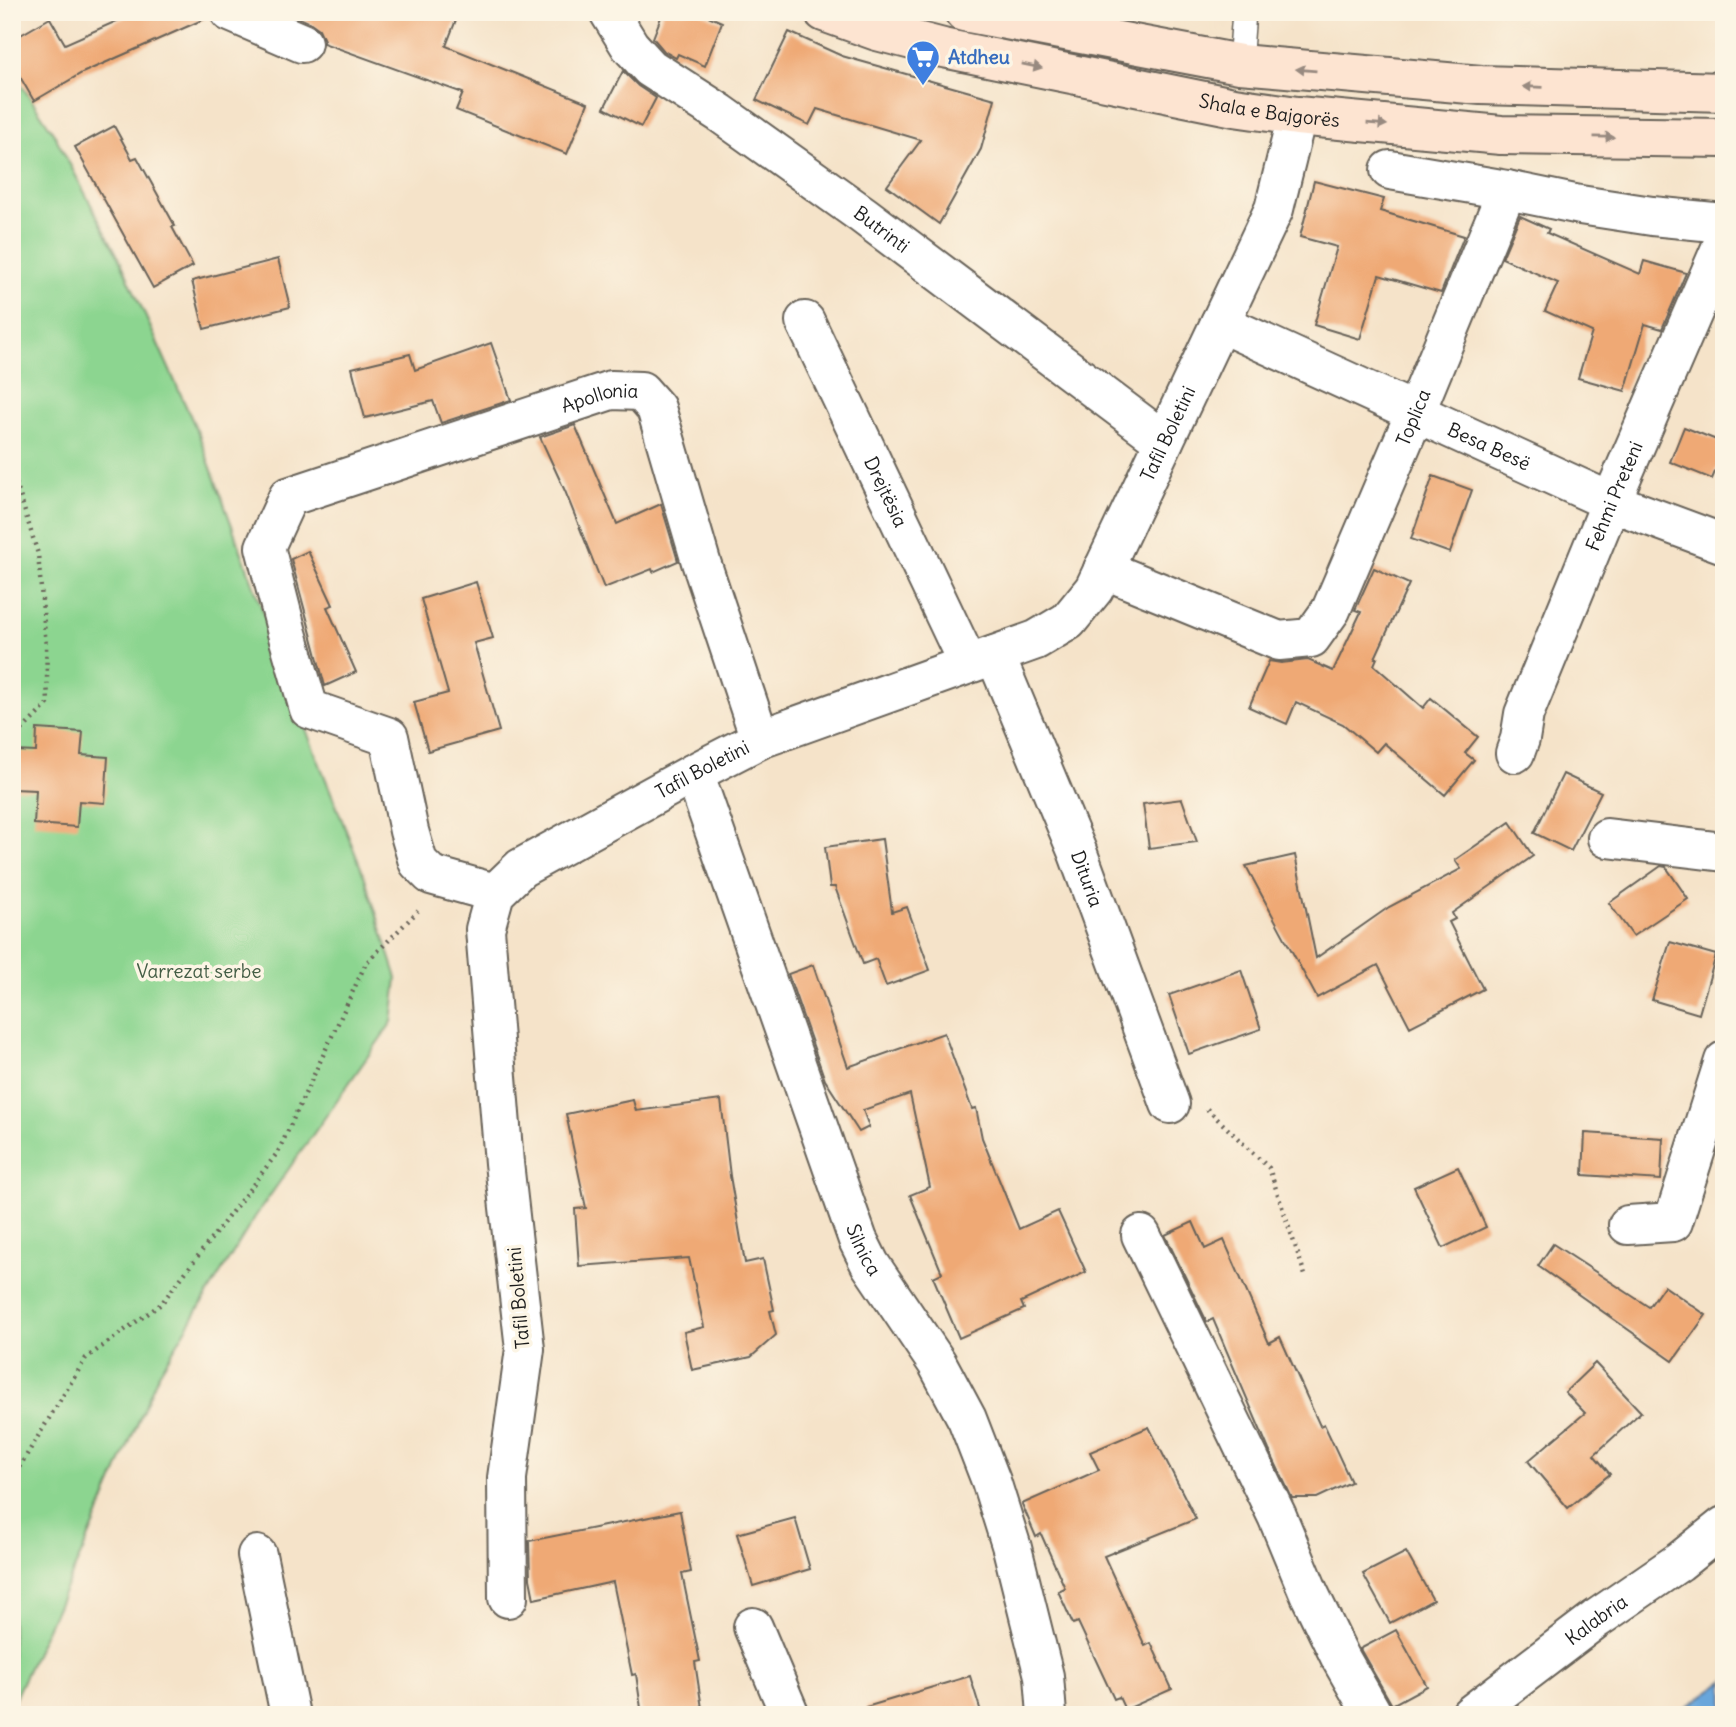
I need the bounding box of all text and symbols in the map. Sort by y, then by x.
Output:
supermarket icon: Atdheu [904,38,942,87]
place label: Atdheu [948,45,1010,69]
one-way arrow [1021,61,1043,72]
one-way arrow [1295,64,1317,75]
one-way arrow [1522,81,1544,92]
street label: Shala e Bajgorës [1197,88,1341,132]
one-way arrow [1366,119,1388,130]
one-way arrow [1593,131,1615,142]
street label: Butrinti [849,200,914,258]
street label: Apollonia [558,378,639,418]
street label: Tafil Boletini [1135,382,1200,485]
street label: Toplica [1390,385,1436,449]
street label: Besa Besë [1444,417,1534,476]
street label: Fehmi Preteni [1580,437,1648,555]
street label: Drejtësia [859,453,913,531]
street label: Tafil Boletini [651,735,753,804]
street label: Dituria [1066,847,1109,910]
park label: Varrezat serbe [136,959,262,983]
street label: Silnica [841,1221,887,1280]
street label: Tafil Boletini [502,1246,534,1350]
street label: Kalabria [1560,1589,1632,1650]

